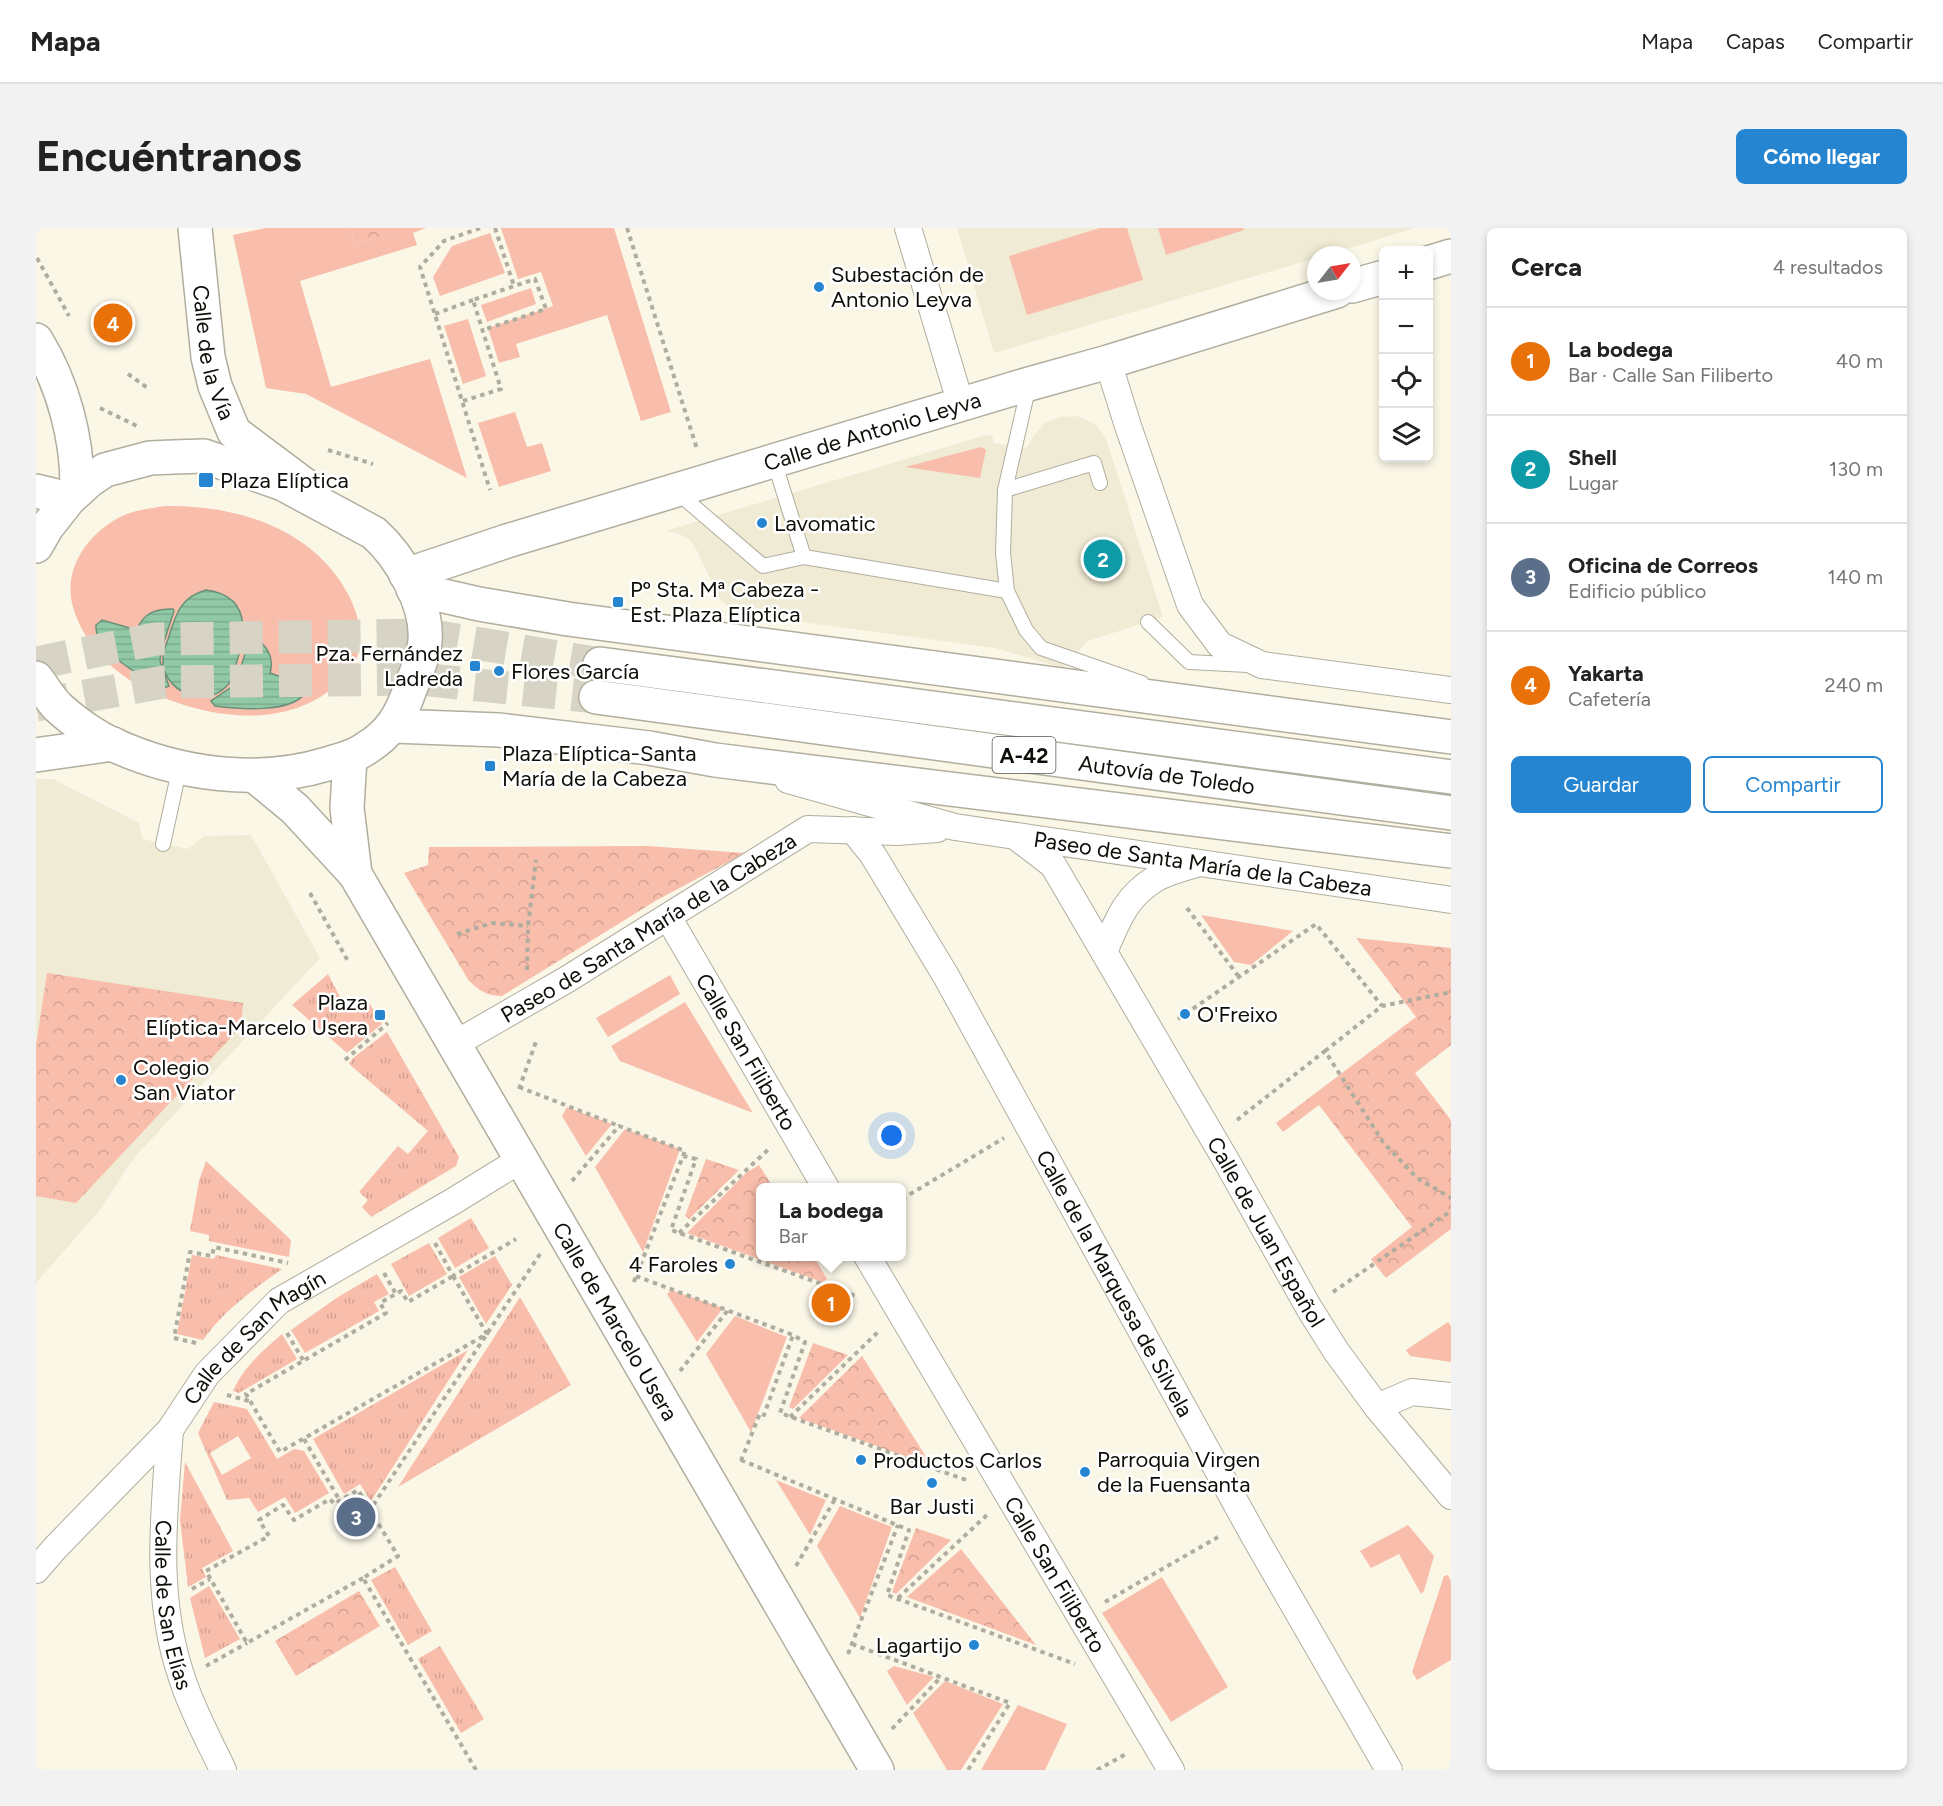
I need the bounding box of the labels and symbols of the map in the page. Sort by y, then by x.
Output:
north arrow [1307,246,1361,300]
place label: Subestación de Antonio Leyva [831,261,984,313]
marker: Subestación de Antonio Leyva [812,280,826,294]
street label: Calle de la Vía [187,283,241,424]
pin: 4 [94,300,133,346]
street label: Calle de Antonio Leyva [760,386,984,477]
place label: Plaza Elíptica [220,467,349,494]
marker: Plaza Elíptica [197,471,215,489]
place label: Lavomatic [774,510,876,537]
marker: Lavomatic [755,516,769,530]
pin: 2 [1084,536,1122,582]
place label: Pº Sta. Mª Cabeza - Est. Plaza Elíptica [630,576,819,628]
marker: Pº Sta. Mª Cabeza - Est. Plaza Elíptica [611,595,625,609]
place label: Pza. Fernández Ladreda [316,640,463,692]
place label: Flores García [511,658,639,685]
marker: Pza. Fernández Ladreda [468,659,482,673]
marker: Flores García [492,664,506,678]
road number: A-42 [992,737,1056,773]
place label: Plaza Elíptica-Santa María de la Cabeza [502,740,696,792]
street label: Autovía de Toledo [1077,749,1257,800]
marker: Plaza Elíptica-Santa María de la Cabeza [483,759,497,773]
street label: Paseo de Santa María de la Cabeza [1032,825,1374,902]
street label: Paseo de Santa María de la Cabeza [496,826,801,1028]
street label: Calle San Filiberto [690,968,803,1135]
place label: Plaza Elíptica-Marcelo Usera [146,989,368,1041]
place label: O'Freixo [1197,1001,1278,1028]
marker: O'Freixo [1178,1007,1192,1021]
marker: Plaza Elíptica-Marcelo Usera [373,1008,387,1022]
place label: Colegio San Viator [133,1054,236,1106]
marker: Colegio San Viator [114,1073,128,1087]
your location [877,1121,906,1150]
street label: Calle de Juan Español [1202,1132,1331,1332]
street label: Calle de la Marquesa de Silvela [1031,1145,1199,1421]
street label: Calle de Marcelo Usera [547,1217,684,1425]
place label: 4 Faroles [629,1251,718,1278]
marker: 4 Faroles [723,1257,737,1271]
street label: Calle de San Magín [177,1264,330,1409]
pin: 1 [812,1280,850,1326]
place label: Parroquia Virgen de la Fuensanta [1097,1446,1260,1498]
place label: Productos Carlos [873,1447,1042,1474]
marker: Productos Carlos [854,1453,868,1467]
marker: Parroquia Virgen de la Fuensanta [1078,1465,1092,1479]
marker: Bar Justi [925,1476,939,1490]
street label: Calle San Filiberto [999,1491,1112,1658]
place label: Bar Justi [890,1493,974,1520]
pin: 3 [336,1494,376,1540]
street label: Calle de San Elías [150,1520,198,1693]
place label: Lagartijo [876,1632,962,1659]
marker: Lagartijo [967,1638,981,1652]

